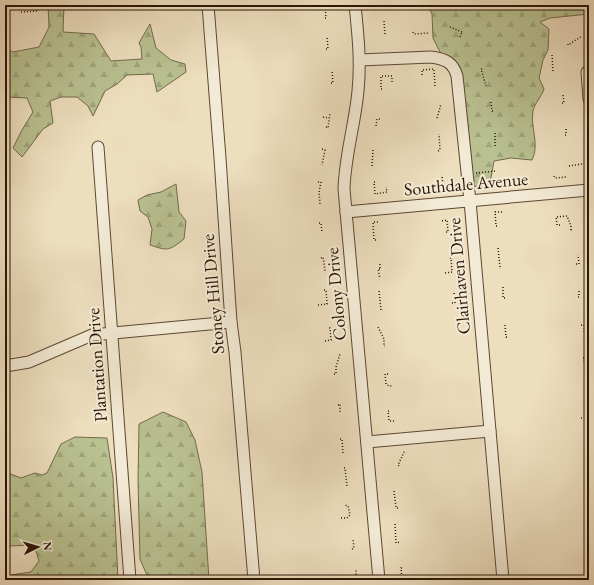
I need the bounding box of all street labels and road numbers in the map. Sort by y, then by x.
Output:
street label: Southdale Avenue [403,167,529,200]
street label: Clairhaven Drive [442,217,475,335]
street label: Stoney Hill Drive [196,233,229,355]
street label: Colony Drive [320,247,351,342]
street label: Plantation Drive [81,307,112,423]

